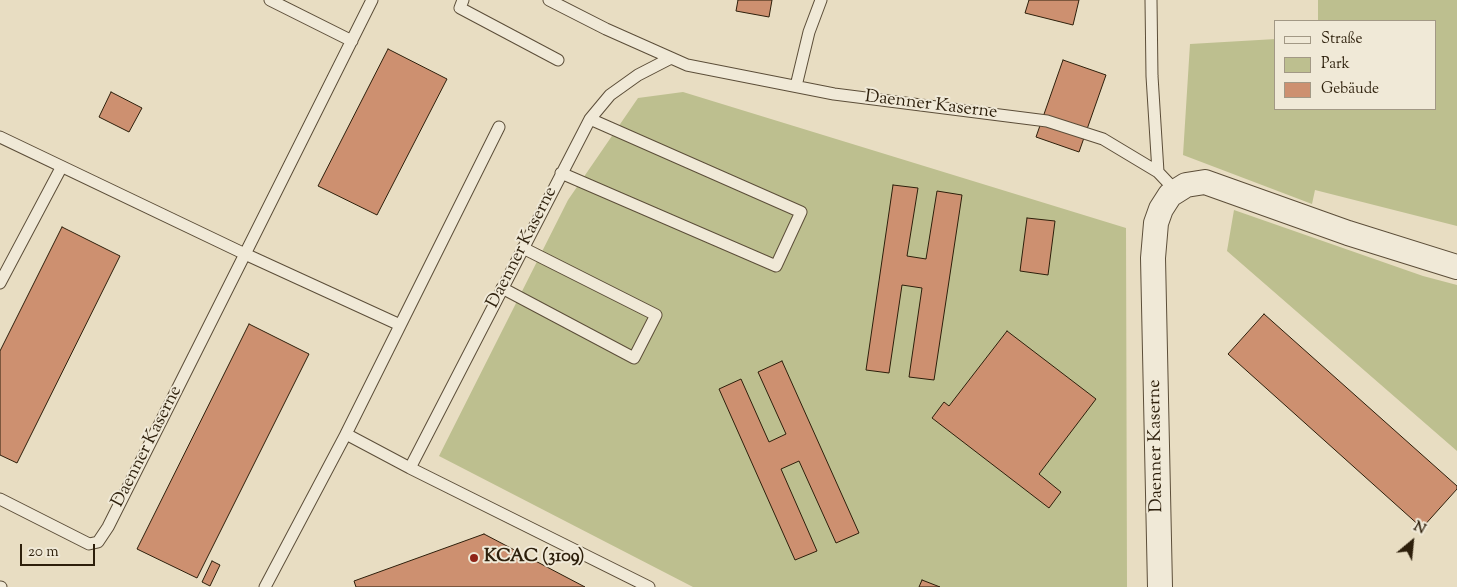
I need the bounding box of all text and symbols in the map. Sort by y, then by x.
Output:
legend [1274,20,1437,110]
text: Straße [1321,29,1363,50]
text: Park [1321,54,1350,75]
text: Gebäude [1321,79,1379,100]
street label: Daenner Kaserne [864,87,998,125]
street label: Daenner Kaserne [483,184,563,312]
street label: Daenner Kaserne [1145,379,1169,513]
street label: Daenner Kaserne [108,383,188,511]
north arrow [1387,517,1437,567]
text: N [1409,517,1429,540]
scale bar [22,534,98,566]
text: 20 m [28,542,59,563]
place label: KCAC (3109) [484,547,584,569]
marker: KCAC (3109) [468,552,480,564]

